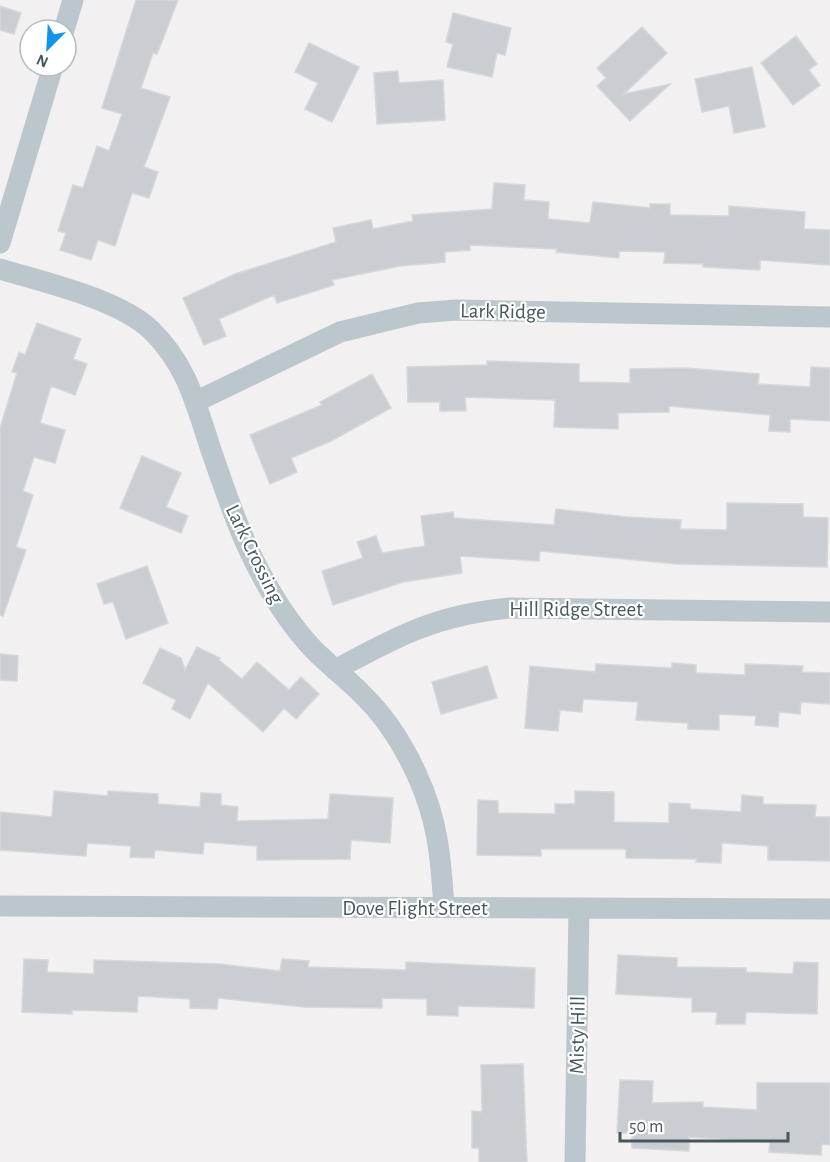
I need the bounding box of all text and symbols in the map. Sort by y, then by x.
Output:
north arrow [18,18,78,78]
text: N [34,51,51,70]
street label: Lark Ridge [460,300,546,323]
street label: Lark Crossing [222,501,288,608]
street label: Hill Ridge Street [509,599,643,620]
street label: Dove Flight Street [342,898,488,919]
street label: Misty Hill [566,996,589,1074]
scale bar [620,1105,788,1143]
text: 50 m [629,1118,663,1136]

